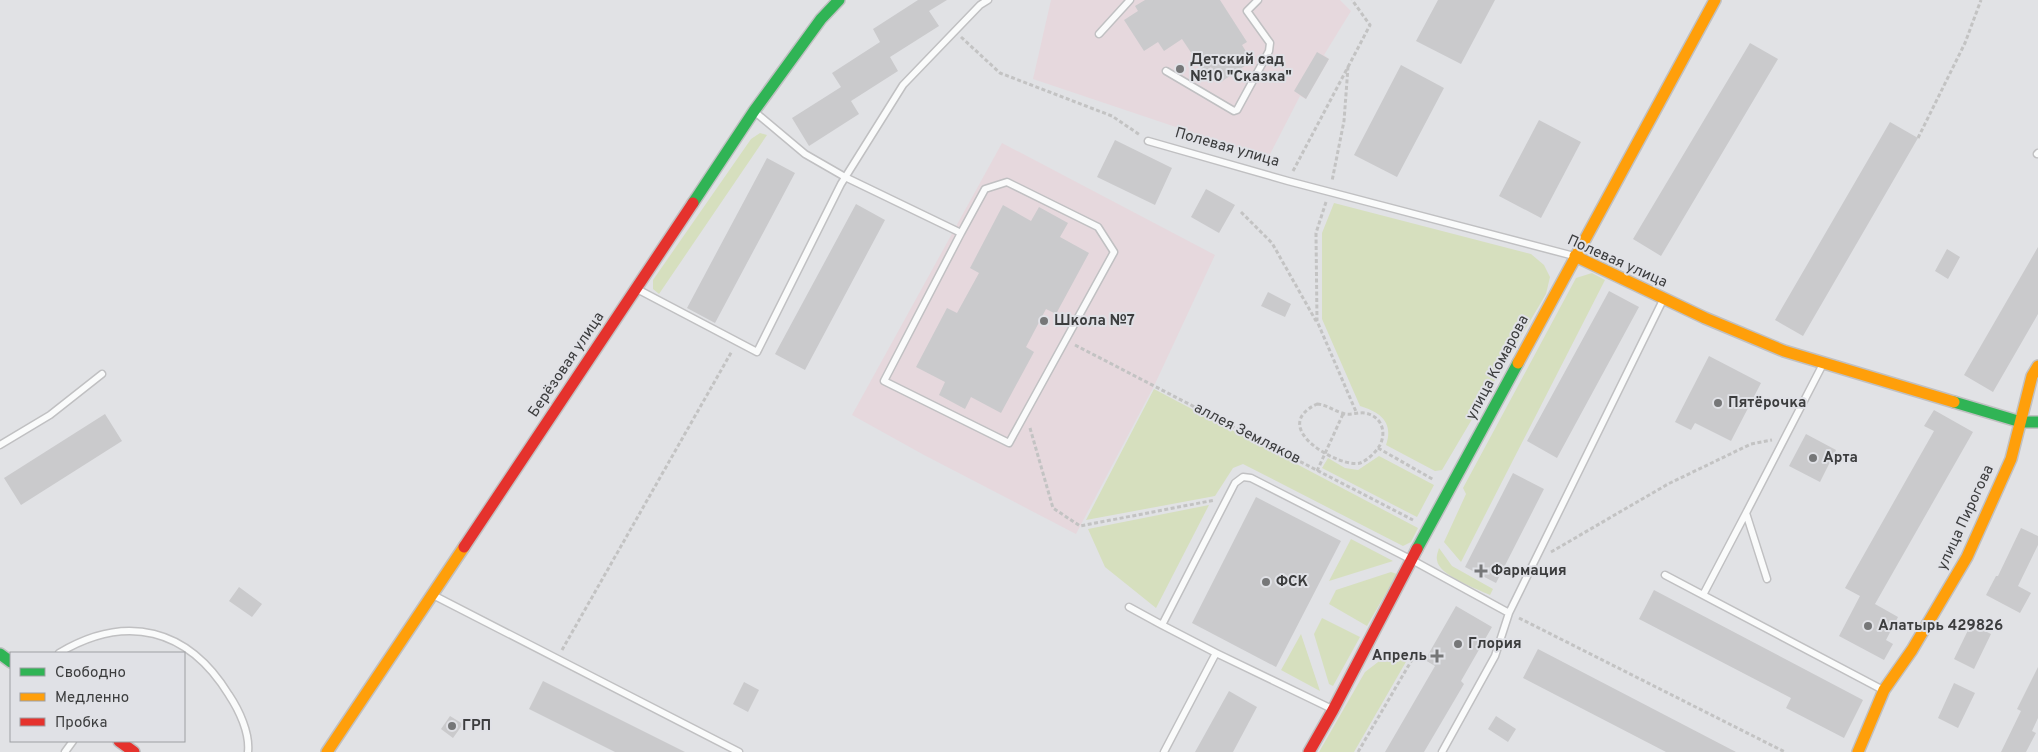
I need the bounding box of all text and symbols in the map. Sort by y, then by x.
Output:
place label: Детский сад №10 "Сказка" [1190,51,1292,87]
marker: Детский сад №10 "Сказка" [1174,63,1186,75]
street label: Полевая улица [1173,124,1281,172]
street label: Полевая улица [1564,231,1670,293]
street label: Берёзовая улица [525,309,609,421]
place label: Школа №7 [1054,312,1135,331]
street label: улица Комарова [1462,312,1534,424]
marker: Школа №7 [1038,315,1050,327]
place label: Пятёрочка [1728,394,1806,413]
marker: Пятёрочка [1712,397,1724,409]
street label: аллея Земляков [1190,399,1304,469]
place label: Арта [1823,449,1858,468]
marker: Арта [1807,452,1819,464]
street label: улица Пирогова [1933,462,1999,574]
place label: Фармация [1491,562,1567,581]
marker: Фармация [1475,565,1487,577]
place label: ФСК [1276,573,1308,592]
marker: ФСК [1260,576,1272,588]
place label: Алатырь 429826 [1878,617,2003,636]
marker: Алатырь 429826 [1862,620,1874,632]
place label: Глория [1468,635,1522,654]
marker: Глория [1452,638,1464,650]
place label: Апрель [1372,647,1427,666]
marker: Апрель [1431,650,1443,662]
legend [10,652,185,742]
text: Свободно [55,664,126,683]
text: Медленно [55,689,129,708]
text: Пробка [55,714,107,733]
place label: ГРП [462,717,491,736]
marker: ГРП [446,720,458,732]

